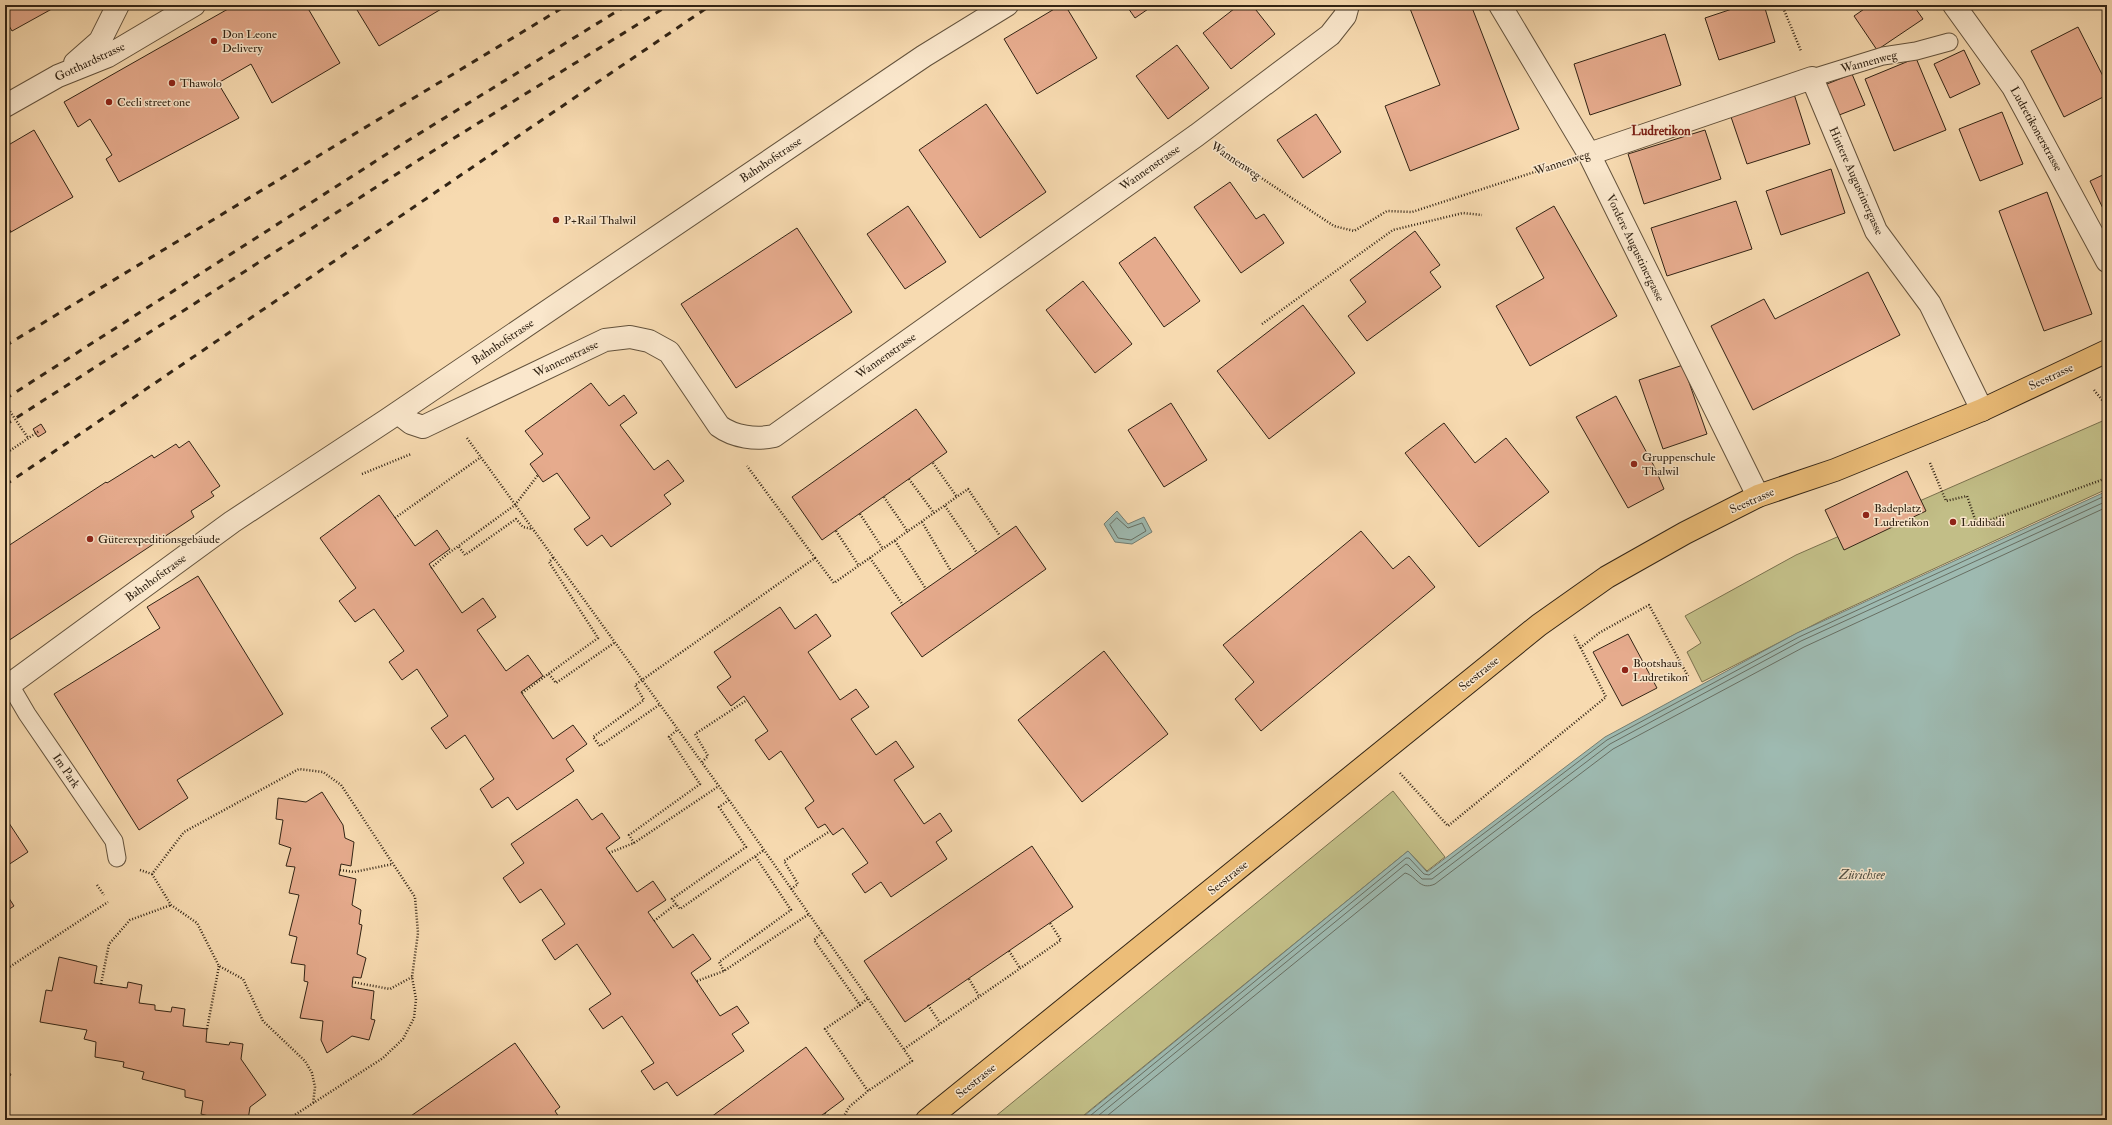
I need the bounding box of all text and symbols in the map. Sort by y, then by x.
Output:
place label: Don Leone Delivery [222,27,277,56]
marker: Don Leone Delivery [209,36,219,46]
street label: Gotthardstrasse [52,39,128,85]
street label: Wannenweg [1838,47,1900,77]
place label: Thawolo [180,76,222,91]
marker: Thawolo [167,78,177,88]
street label: Ludretikonerstrasse [2006,84,2066,174]
place label: Cecli street one [117,95,190,110]
marker: Cecli street one [104,97,114,107]
district label: Ludretikon [1631,123,1691,139]
street label: Hintere Augustinergasse [1825,125,1887,237]
street label: Bahnhofstrasse [737,134,805,186]
street label: Wannenweg [1207,138,1265,184]
street label: Wannenstrasse [1116,142,1183,195]
street label: Wannenweg [1531,147,1593,179]
street label: Vordere Augustinergasse [1603,192,1667,304]
place label: P+Rail Thalwil [564,213,636,228]
marker: P+Rail Thalwil [551,215,561,225]
street label: Bahnhofstrasse [469,316,537,368]
street label: Wannenstrasse [852,330,919,383]
street label: Wannenstrasse [530,337,601,382]
street label: Seestrasse [2026,360,2076,394]
place label: Gruppenschule Thalwil [1642,450,1716,479]
marker: Gruppenschule Thalwil [1629,459,1639,469]
street label: Seestrasse [1727,485,1777,517]
place label: Badeplatz Ludretikon [1874,501,1929,530]
marker: Badeplatz Ludretikon [1861,510,1871,520]
place label: Ludibadi [1961,515,2005,530]
marker: Ludibadi [1948,517,1958,527]
place label: Güterexpeditionsgebäude [98,532,220,547]
marker: Güterexpeditionsgebäude [85,534,95,544]
street label: Bahnhofstrasse [123,551,189,605]
street label: Seestrasse [1456,653,1502,695]
place label: Bootshaus Ludretikon [1633,656,1688,685]
marker: Bootshaus Ludretikon [1620,665,1630,675]
street label: Im Park [49,751,83,791]
street label: Seestrasse [1205,857,1251,899]
water label: Zürichsee [1838,867,1885,883]
street label: Seestrasse [953,1060,999,1102]

